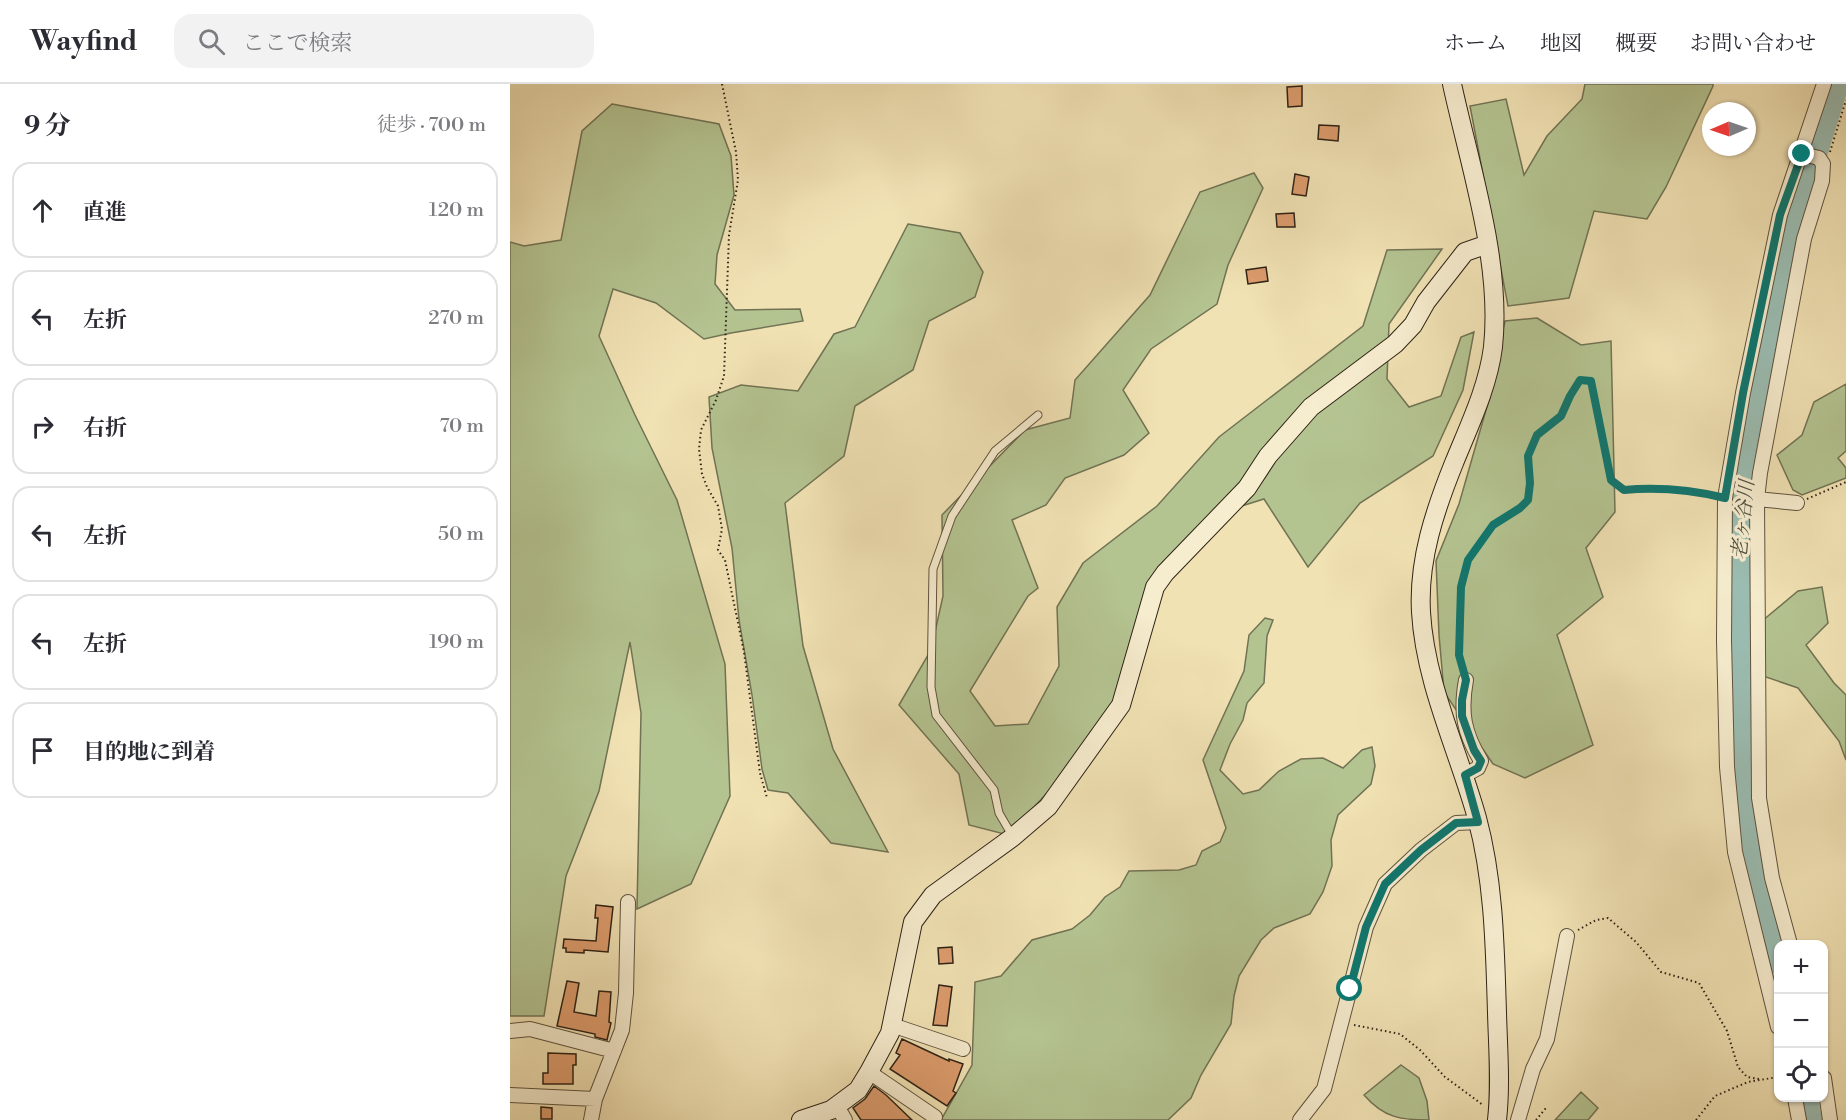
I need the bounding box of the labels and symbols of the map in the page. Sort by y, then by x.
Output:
north arrow [1702,102,1756,156]
route end [1788,140,1814,166]
water label: 老ヶ谷川 [1727,477,1761,561]
route start [1336,975,1362,1001]

